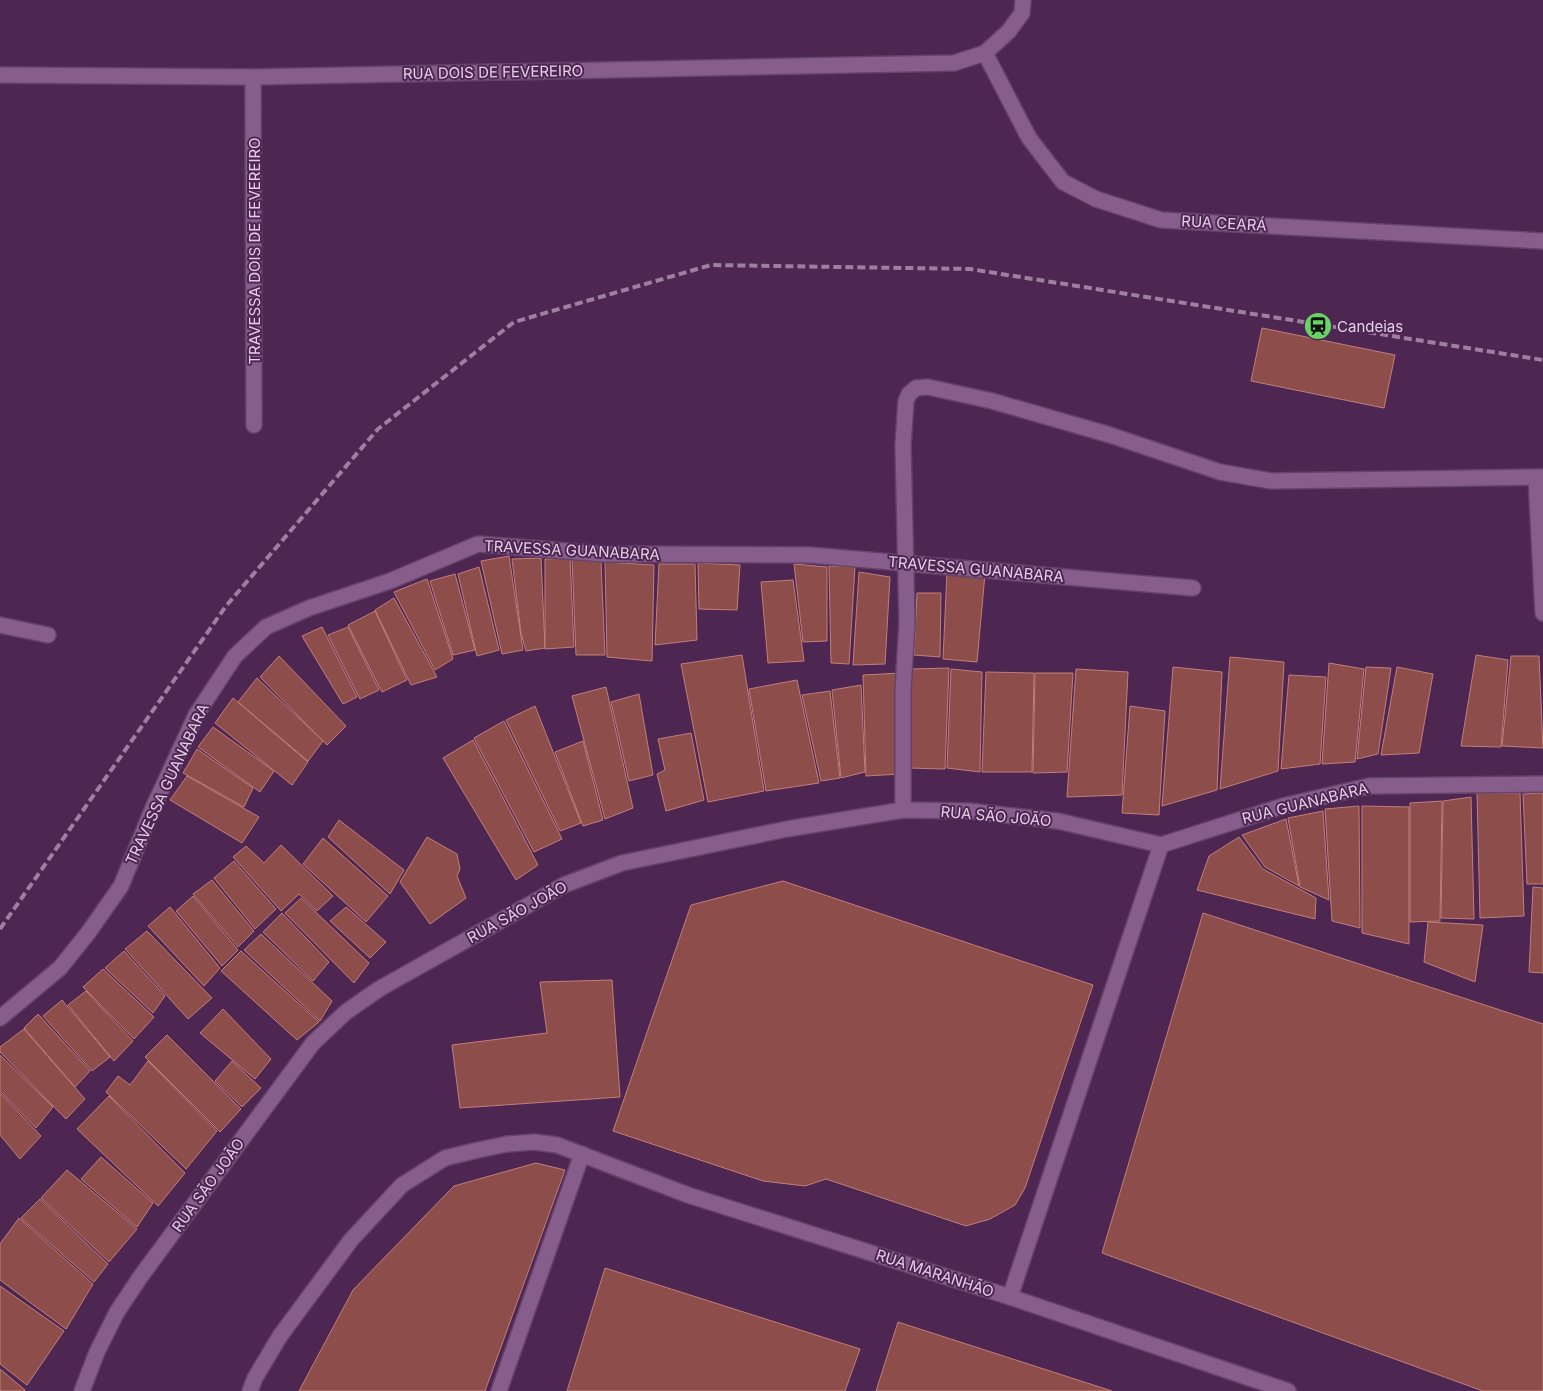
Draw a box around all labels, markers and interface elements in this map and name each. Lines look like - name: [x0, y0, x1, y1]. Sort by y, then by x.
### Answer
- street label: RUA DOIS DE FEVEREIRO: [403, 61, 583, 83]
- street label: TRAVESSA DOIS DE FEVEREIRO: [245, 137, 264, 365]
- street label: RUA CEARÁ: [1181, 211, 1267, 235]
- station icon: Candeias: [1303, 311, 1333, 341]
- place label: Candeias: [1337, 317, 1403, 336]
- street label: TRAVESSA GUANABARA: [484, 536, 660, 564]
- street label: TRAVESSA GUANABARA: [887, 552, 1065, 586]
- street label: TRAVESSA GUANABARA: [121, 700, 213, 868]
- street label: RUA GUANABARA: [1240, 778, 1370, 828]
- street label: RUA SÃO JOÃO: [940, 802, 1052, 830]
- street label: RUA SÃO JOÃO: [464, 877, 570, 947]
- street label: RUA SÃO JOÃO: [168, 1134, 248, 1236]
- street label: RUA MARANHÃO: [874, 1245, 996, 1301]

